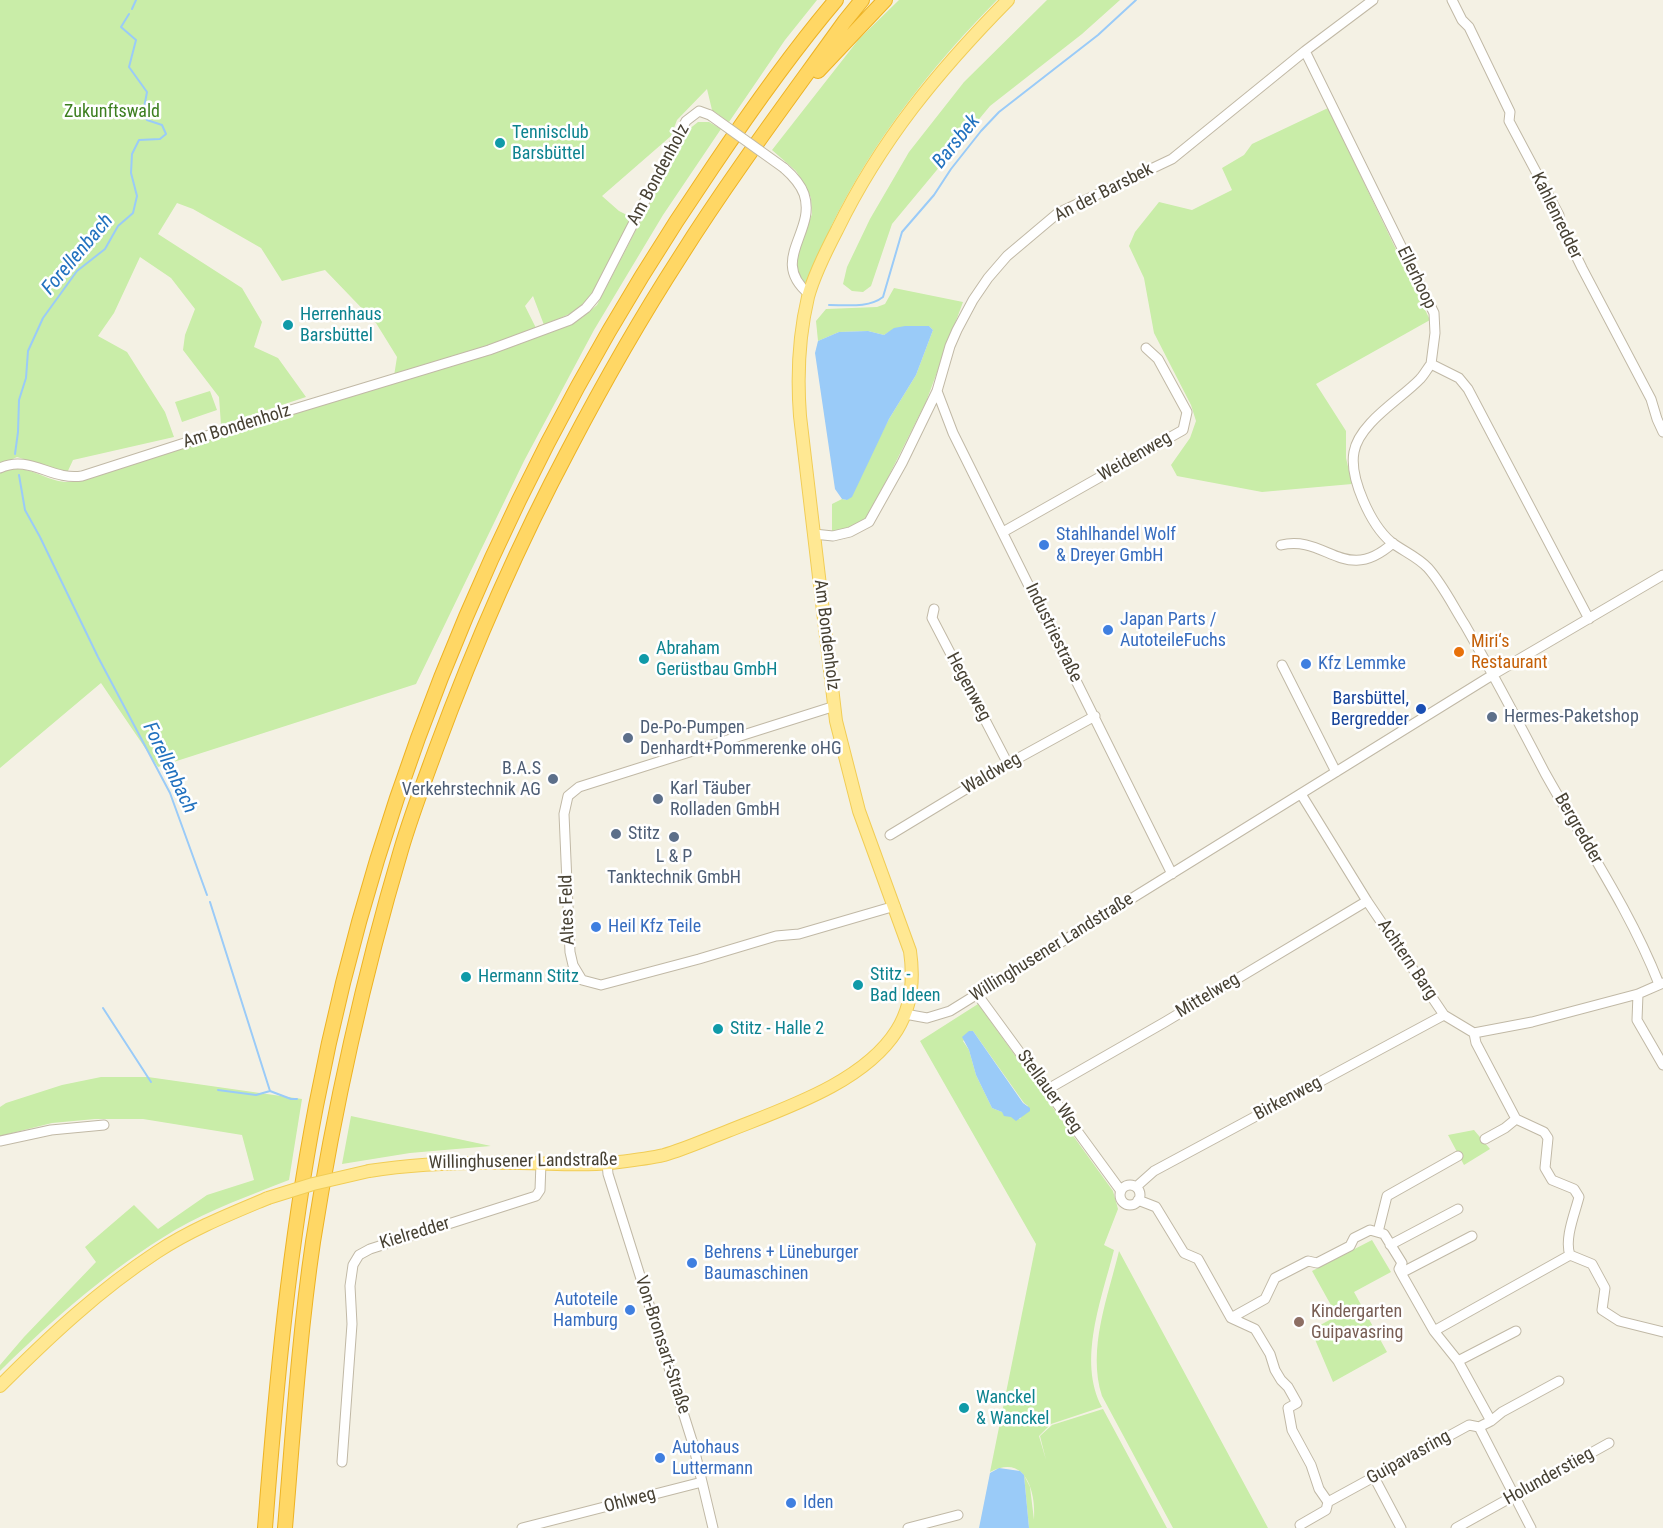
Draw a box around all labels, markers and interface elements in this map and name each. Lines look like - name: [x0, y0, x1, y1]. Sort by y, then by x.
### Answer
- park label: Zukunftswald: [64, 101, 160, 123]
- water label: Barsbek: [928, 110, 986, 174]
- street label: Am Bondenholz: [623, 121, 695, 229]
- place label: Tennisclub Barsbüttel: [512, 122, 589, 164]
- marker: Tennisclub Barsbüttel: [493, 136, 507, 150]
- street label: An der Barsbek: [1051, 159, 1157, 227]
- street label: Kahlenredder: [1526, 169, 1586, 263]
- water label: Forellenbach: [37, 210, 119, 300]
- street label: Ellerhoop: [1392, 243, 1440, 313]
- place label: Herrenhaus Barsbüttel: [300, 304, 382, 346]
- marker: Herrenhaus Barsbüttel: [281, 318, 295, 332]
- street label: Am Bondenholz: [181, 400, 293, 454]
- street label: Weidenweg: [1094, 427, 1176, 487]
- place label: Stahlhandel Wolf & Dreyer GmbH: [1056, 524, 1176, 566]
- marker: Stahlhandel Wolf & Dreyer GmbH: [1037, 538, 1051, 552]
- street label: Am Bondenholz: [808, 578, 844, 692]
- street label: Industriestraße: [1020, 580, 1086, 686]
- place label: Japan Parts / AutoteileFuchs: [1120, 609, 1226, 652]
- marker: Japan Parts / AutoteileFuchs: [1101, 623, 1115, 637]
- place label: Miri‘s Restaurant: [1471, 631, 1548, 674]
- place label: Abraham Gerüstbau GmbH: [656, 638, 777, 680]
- marker: Miri‘s Restaurant: [1452, 645, 1466, 659]
- street label: Hegenweg: [941, 649, 995, 725]
- marker: Abraham Gerüstbau GmbH: [637, 652, 651, 666]
- place label: Kfz Lemmke: [1318, 653, 1406, 675]
- marker: Kfz Lemmke: [1299, 657, 1313, 671]
- place label: Barsbüttel, Bergredder: [1331, 688, 1409, 730]
- marker: Barsbüttel, Bergredder: [1414, 702, 1428, 716]
- place label: Hermes-Paketshop: [1504, 706, 1639, 728]
- marker: Hermes-Paketshop: [1485, 710, 1499, 724]
- place label: De-Po-Pumpen Denhardt+Pommerenke oHG: [640, 717, 842, 760]
- water label: Forellenbach: [137, 719, 201, 817]
- marker: De-Po-Pumpen Denhardt+Pommerenke oHG: [621, 731, 635, 745]
- street label: Waldweg: [959, 749, 1025, 799]
- place label: B.A.S Verkehrstechnik AG: [402, 758, 541, 800]
- marker: B.A.S Verkehrstechnik AG: [546, 772, 560, 786]
- place label: Karl Täuber Rolladen GmbH: [670, 778, 780, 820]
- street label: Bergredder: [1549, 790, 1607, 868]
- marker: Karl Täuber Rolladen GmbH: [651, 792, 665, 806]
- place label: Stitz: [628, 823, 660, 845]
- marker: Stitz: [609, 827, 623, 841]
- marker: L & P Tanktechnik GmbH: [667, 830, 681, 844]
- place label: L & P Tanktechnik GmbH: [607, 846, 741, 888]
- street label: Altes Feld: [556, 874, 580, 946]
- street label: Willinghusener Landstraße: [966, 889, 1138, 1007]
- place label: Heil Kfz Teile: [608, 916, 701, 938]
- street label: Achtern Barg: [1372, 916, 1442, 1004]
- marker: Heil Kfz Teile: [589, 920, 603, 934]
- place label: Stitz - Bad Ideen: [870, 964, 941, 1006]
- place label: Hermann Stitz: [478, 966, 579, 988]
- street label: Mittelweg: [1172, 969, 1244, 1023]
- marker: Hermann Stitz: [459, 970, 473, 984]
- marker: Stitz - Bad Ideen: [851, 978, 865, 992]
- place label: Stitz - Halle 2: [730, 1018, 824, 1040]
- marker: Stitz - Halle 2: [711, 1022, 725, 1036]
- street label: Stellauer Weg: [1012, 1046, 1086, 1138]
- street label: Birkenweg: [1250, 1072, 1326, 1126]
- street label: Willinghusener Landstraße: [429, 1150, 617, 1174]
- street label: Kielredder: [377, 1213, 453, 1255]
- place label: Behrens + Lüneburger Baumaschinen: [704, 1242, 859, 1284]
- marker: Behrens + Lüneburger Baumaschinen: [685, 1256, 699, 1270]
- street label: Von-Bronsart-Straße: [630, 1273, 694, 1417]
- place label: Autoteile Hamburg: [553, 1289, 618, 1332]
- place label: Kindergarten Guipavasring: [1311, 1301, 1403, 1344]
- marker: Autoteile Hamburg: [623, 1303, 637, 1317]
- marker: Kindergarten Guipavasring: [1292, 1315, 1306, 1329]
- place label: Wanckel & Wanckel: [976, 1387, 1050, 1430]
- marker: Wanckel & Wanckel: [957, 1401, 971, 1415]
- street label: Guipavasring: [1363, 1426, 1455, 1490]
- place label: Autohaus Luttermann: [672, 1437, 753, 1480]
- street label: Holunderstieg: [1500, 1443, 1598, 1511]
- marker: Autohaus Luttermann: [653, 1451, 667, 1465]
- street label: Ohlweg: [602, 1484, 658, 1518]
- place label: Iden: [803, 1492, 834, 1514]
- marker: Iden: [784, 1496, 798, 1510]

